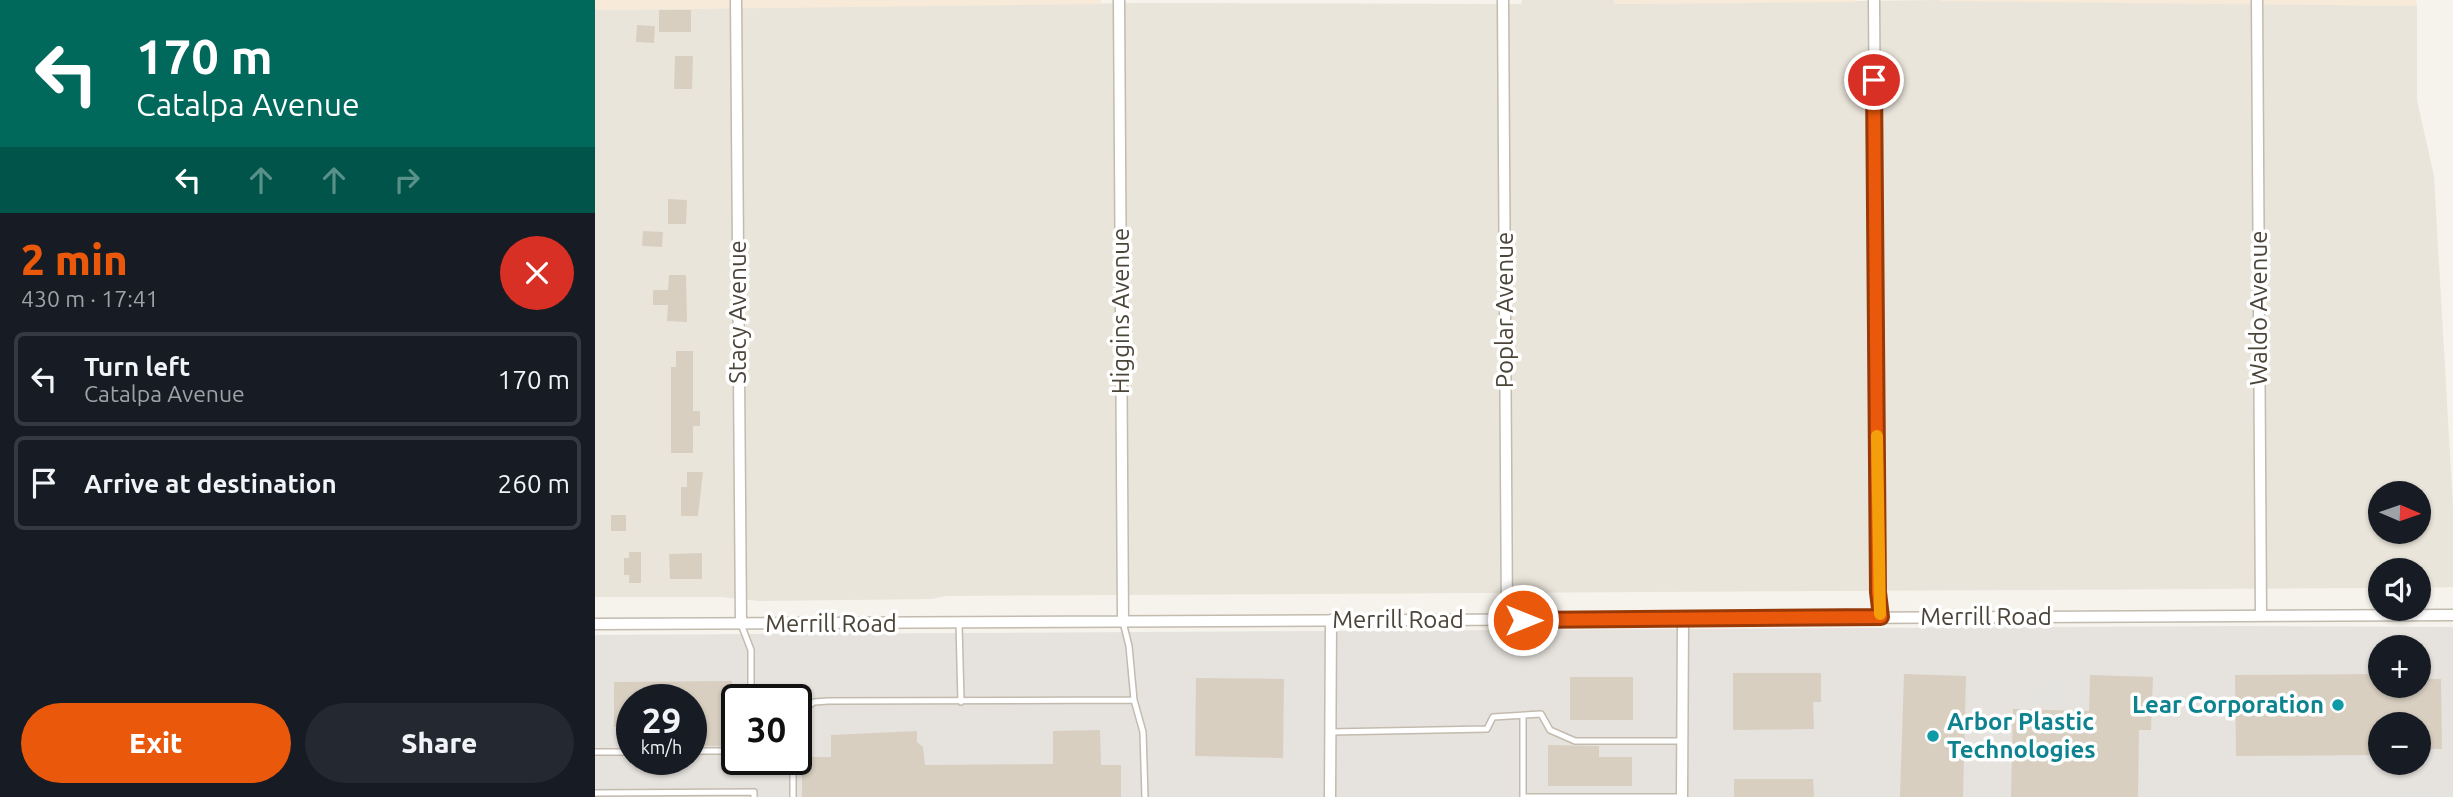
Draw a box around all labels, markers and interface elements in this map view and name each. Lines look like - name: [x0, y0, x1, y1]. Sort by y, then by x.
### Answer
- icon: left: [21, 28, 112, 119]
- text: 170 m: [136, 28, 273, 83]
- pin: [1844, 50, 1904, 110]
- icon: arrive: [1855, 61, 1893, 99]
- text: Catalpa Avenue: [136, 86, 360, 122]
- icon: left: [169, 161, 207, 199]
- icon: ahead: [242, 161, 280, 199]
- icon: ahead: [315, 161, 353, 199]
- icon: right: [388, 161, 426, 199]
- street label: Higgins Avenue: [1107, 228, 1134, 394]
- street label: Waldo Avenue: [2245, 231, 2272, 385]
- street label: Poplar Avenue: [1491, 232, 1518, 388]
- text: 2 min: [21, 236, 128, 283]
- button: close: [500, 236, 574, 310]
- street label: Stacy Avenue: [724, 240, 751, 384]
- text: 430 m · 17:41: [21, 286, 159, 311]
- text: Turn left: [84, 352, 190, 381]
- icon: left: [25, 360, 63, 398]
- text: 170 m: [498, 365, 570, 394]
- text: Catalpa Avenue: [84, 381, 245, 406]
- icon: arrive: [25, 464, 63, 502]
- text: Arrive at destination: [84, 469, 337, 498]
- text: 260 m: [498, 469, 570, 498]
- north arrow: [2368, 481, 2431, 544]
- map controls: [2368, 481, 2431, 775]
- button: sound: [2368, 558, 2431, 621]
- position arrow: [1486, 583, 1560, 657]
- street label: Merrill Road: [1920, 603, 2052, 630]
- street label: Merrill Road: [1332, 606, 1464, 633]
- street label: Merrill Road: [765, 610, 897, 637]
- button: +: [2368, 635, 2431, 698]
- speed limit sign: 30: [721, 684, 812, 775]
- place label: Lear Corporation: [2132, 691, 2324, 718]
- marker: Lear Corporation: [2330, 697, 2346, 713]
- text: 29: [642, 700, 681, 740]
- button: Exit: [21, 703, 291, 783]
- button: Share: [305, 703, 574, 783]
- place label: Arbor Plastic Technologies: [1947, 708, 2096, 763]
- button: −: [2368, 712, 2431, 775]
- marker: Arbor Plastic Technologies: [1925, 728, 1941, 744]
- text: km/h: [641, 737, 682, 757]

